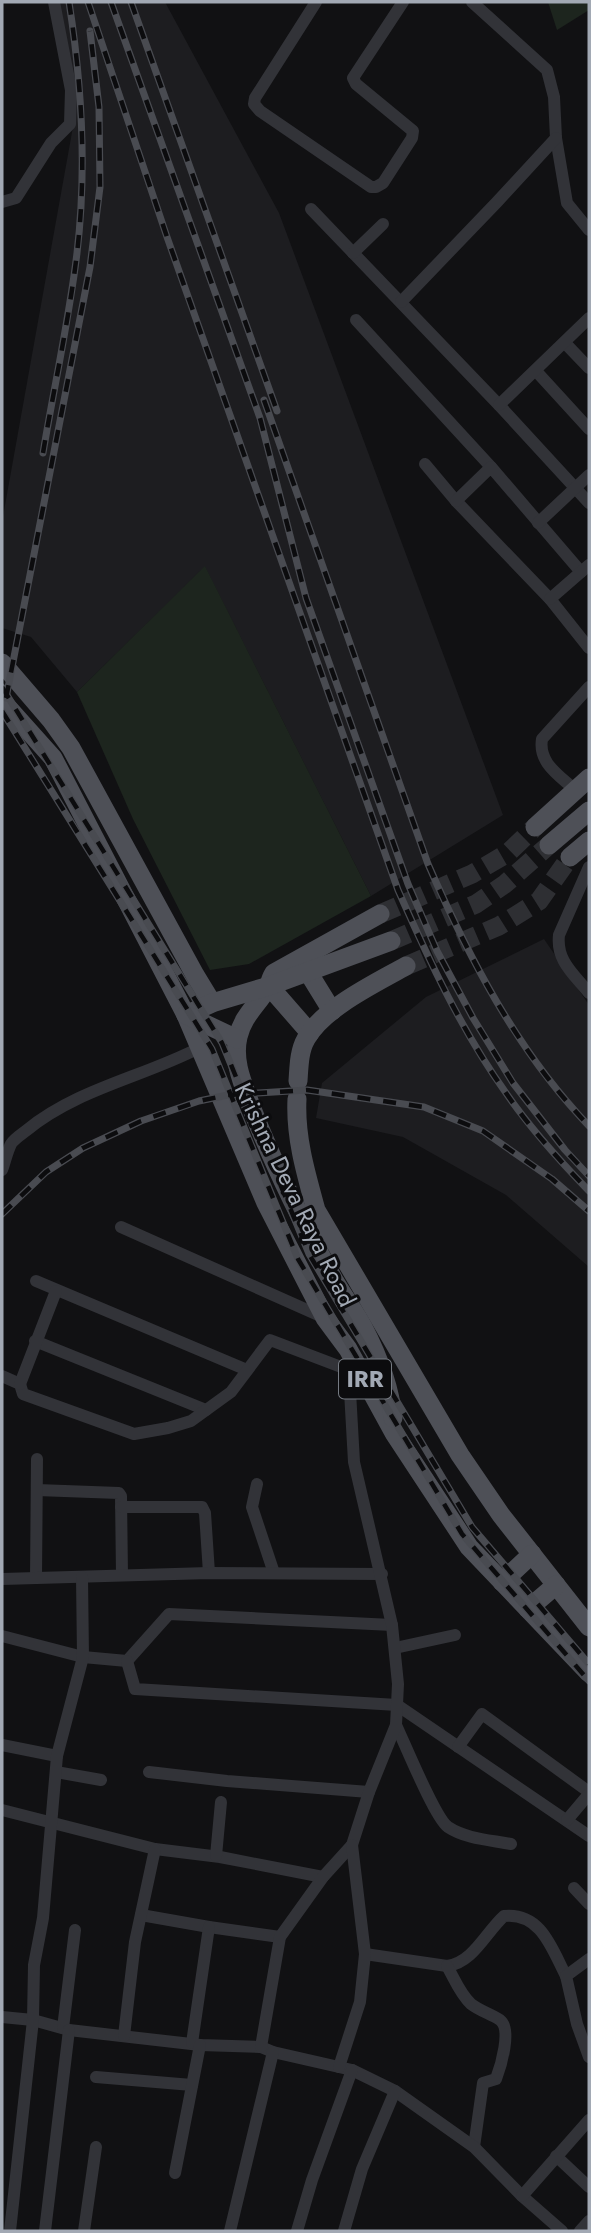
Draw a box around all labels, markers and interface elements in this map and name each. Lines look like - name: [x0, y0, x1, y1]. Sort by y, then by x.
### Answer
- street label: Krishna Deva Raya Road: [226, 1077, 365, 1313]
- road number: IRR: [339, 1360, 391, 1398]

